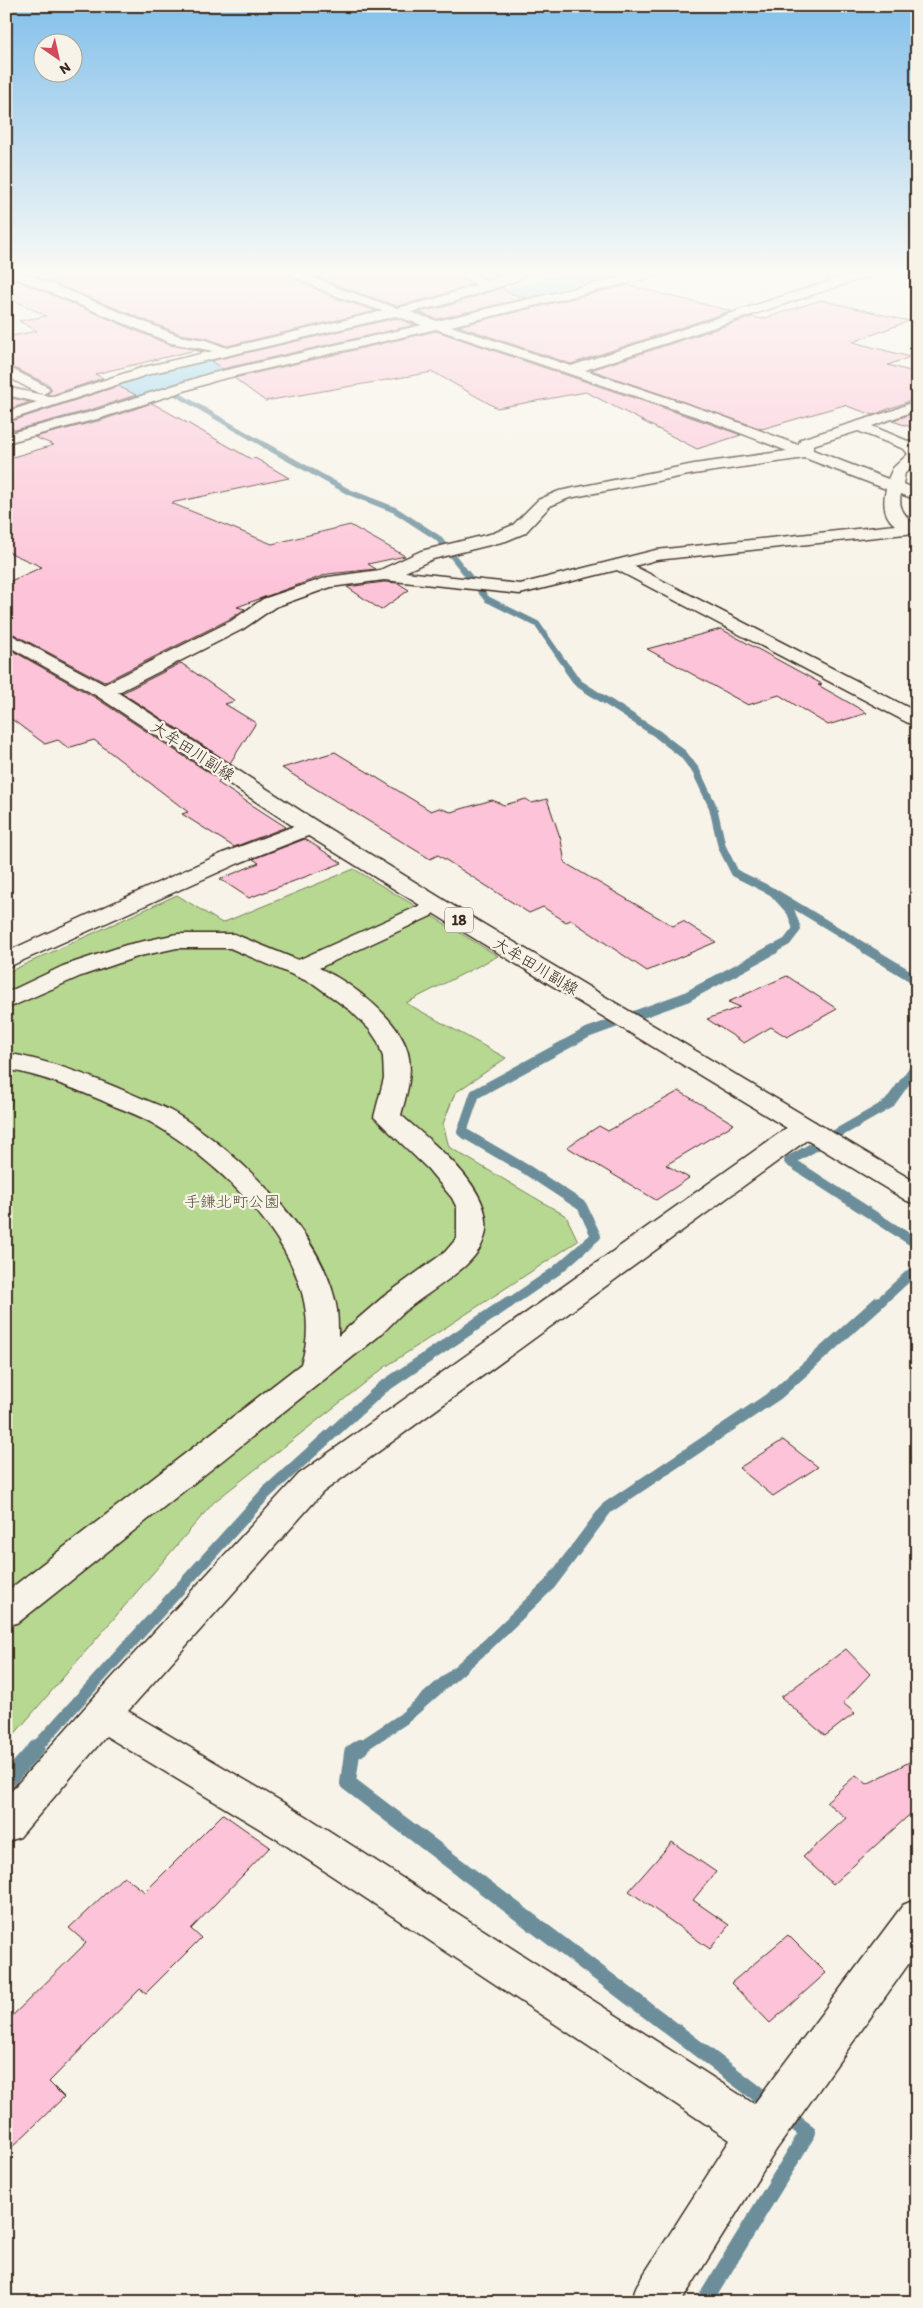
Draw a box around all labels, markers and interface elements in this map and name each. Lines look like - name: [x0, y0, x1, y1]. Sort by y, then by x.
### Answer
- north arrow: [32, 32, 82, 82]
- text: N: [56, 59, 74, 78]
- street label: 大牟田川副線: [148, 717, 238, 785]
- road number: 18: [445, 908, 473, 932]
- street label: 大牟田川副線: [490, 933, 582, 999]
- park label: 手鎌北町公園: [184, 1192, 280, 1211]

